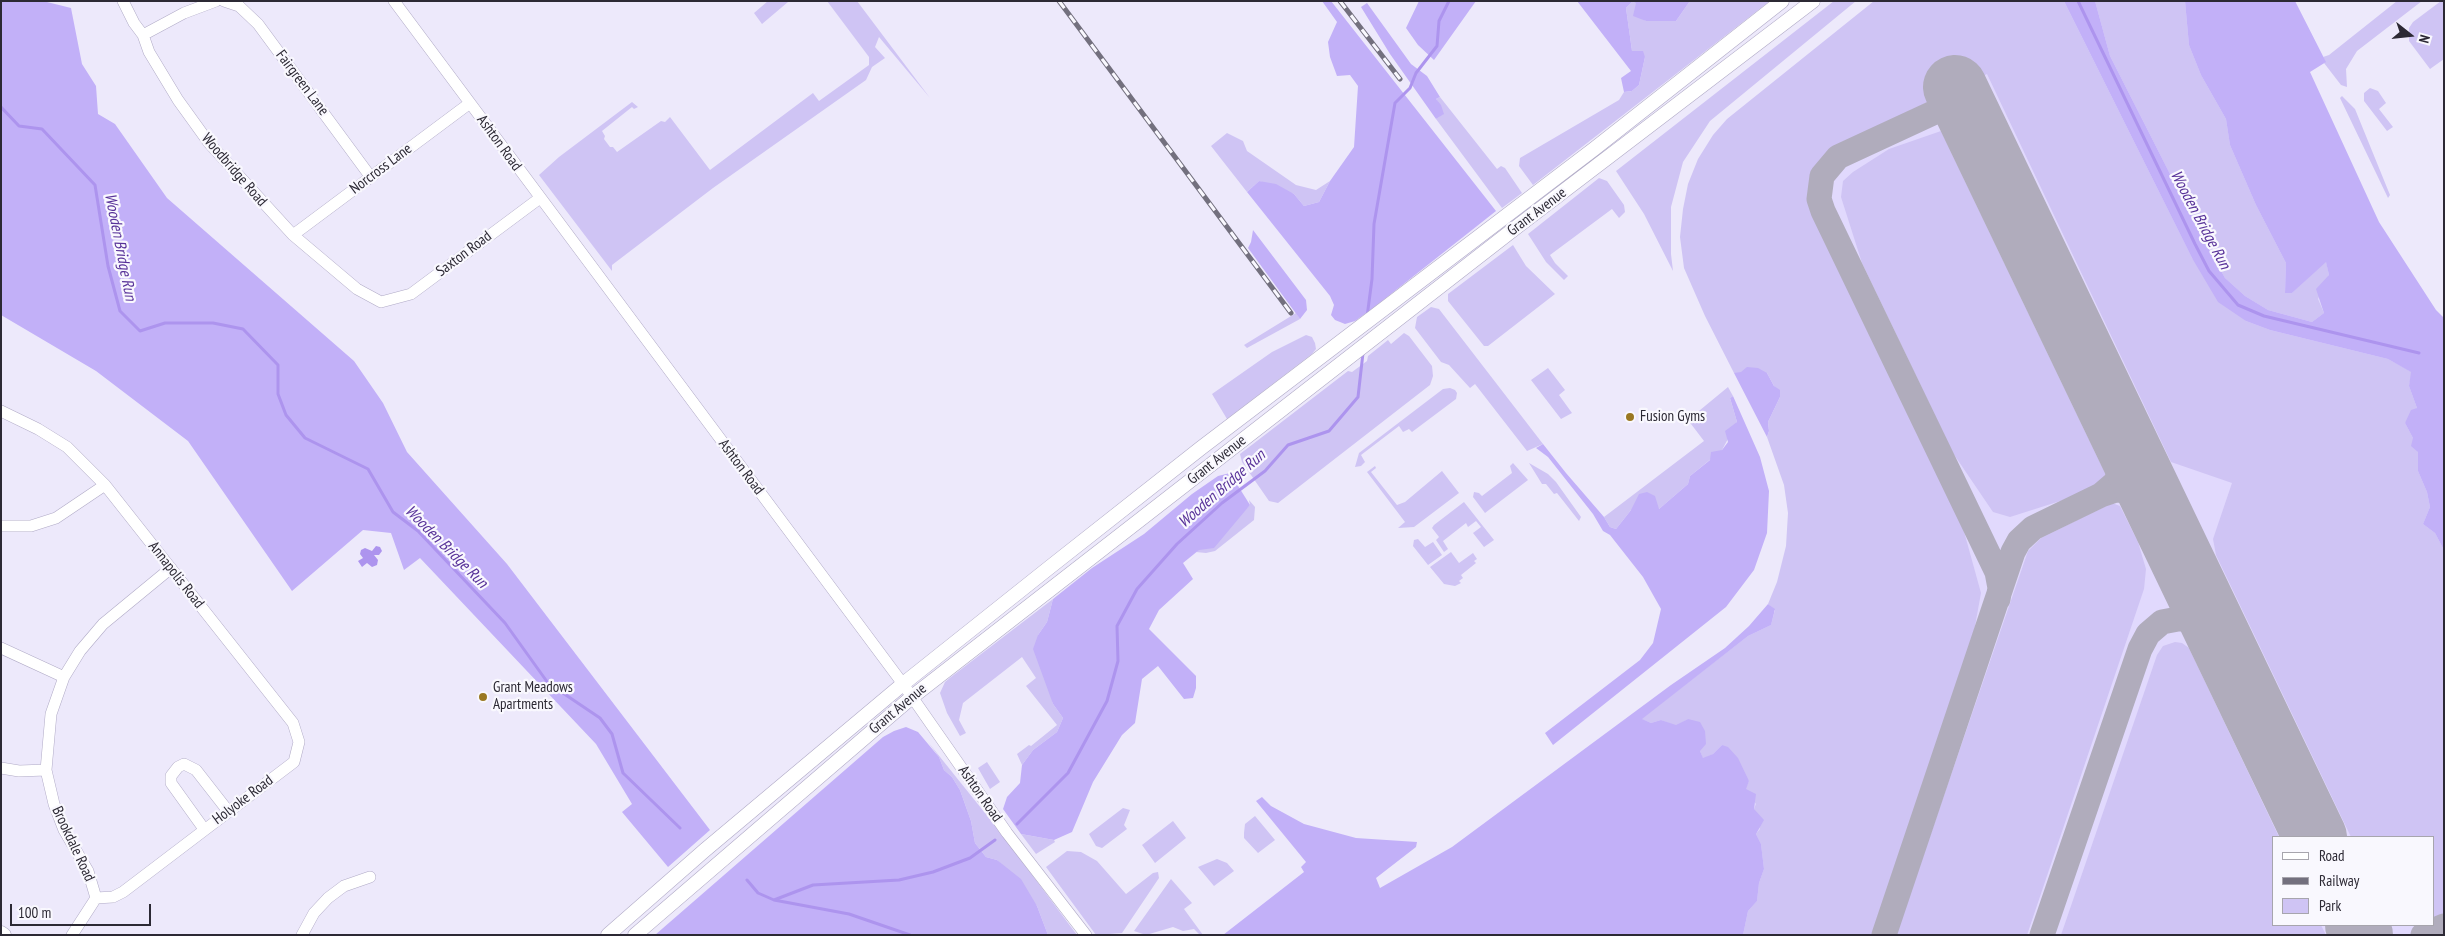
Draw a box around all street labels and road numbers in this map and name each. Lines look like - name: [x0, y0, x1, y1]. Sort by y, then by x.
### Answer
- street label: Fairgreen Lane: [272, 47, 332, 119]
- street label: Ashton Road: [473, 112, 525, 174]
- street label: Woodbridge Road: [197, 130, 271, 210]
- street label: Norcross Lane: [347, 140, 415, 198]
- street label: Grant Avenue: [1504, 184, 1570, 240]
- street label: Saxton Road: [433, 227, 495, 281]
- street label: Grant Avenue: [1184, 432, 1250, 488]
- street label: Ashton Road: [714, 436, 768, 498]
- street label: Annapolis Road: [144, 538, 208, 612]
- street label: Grant Avenue: [866, 680, 930, 738]
- street label: Ashton Road: [954, 762, 1006, 826]
- street label: Holyoke Road: [209, 772, 277, 828]
- street label: Brookdale Road: [48, 804, 98, 884]

